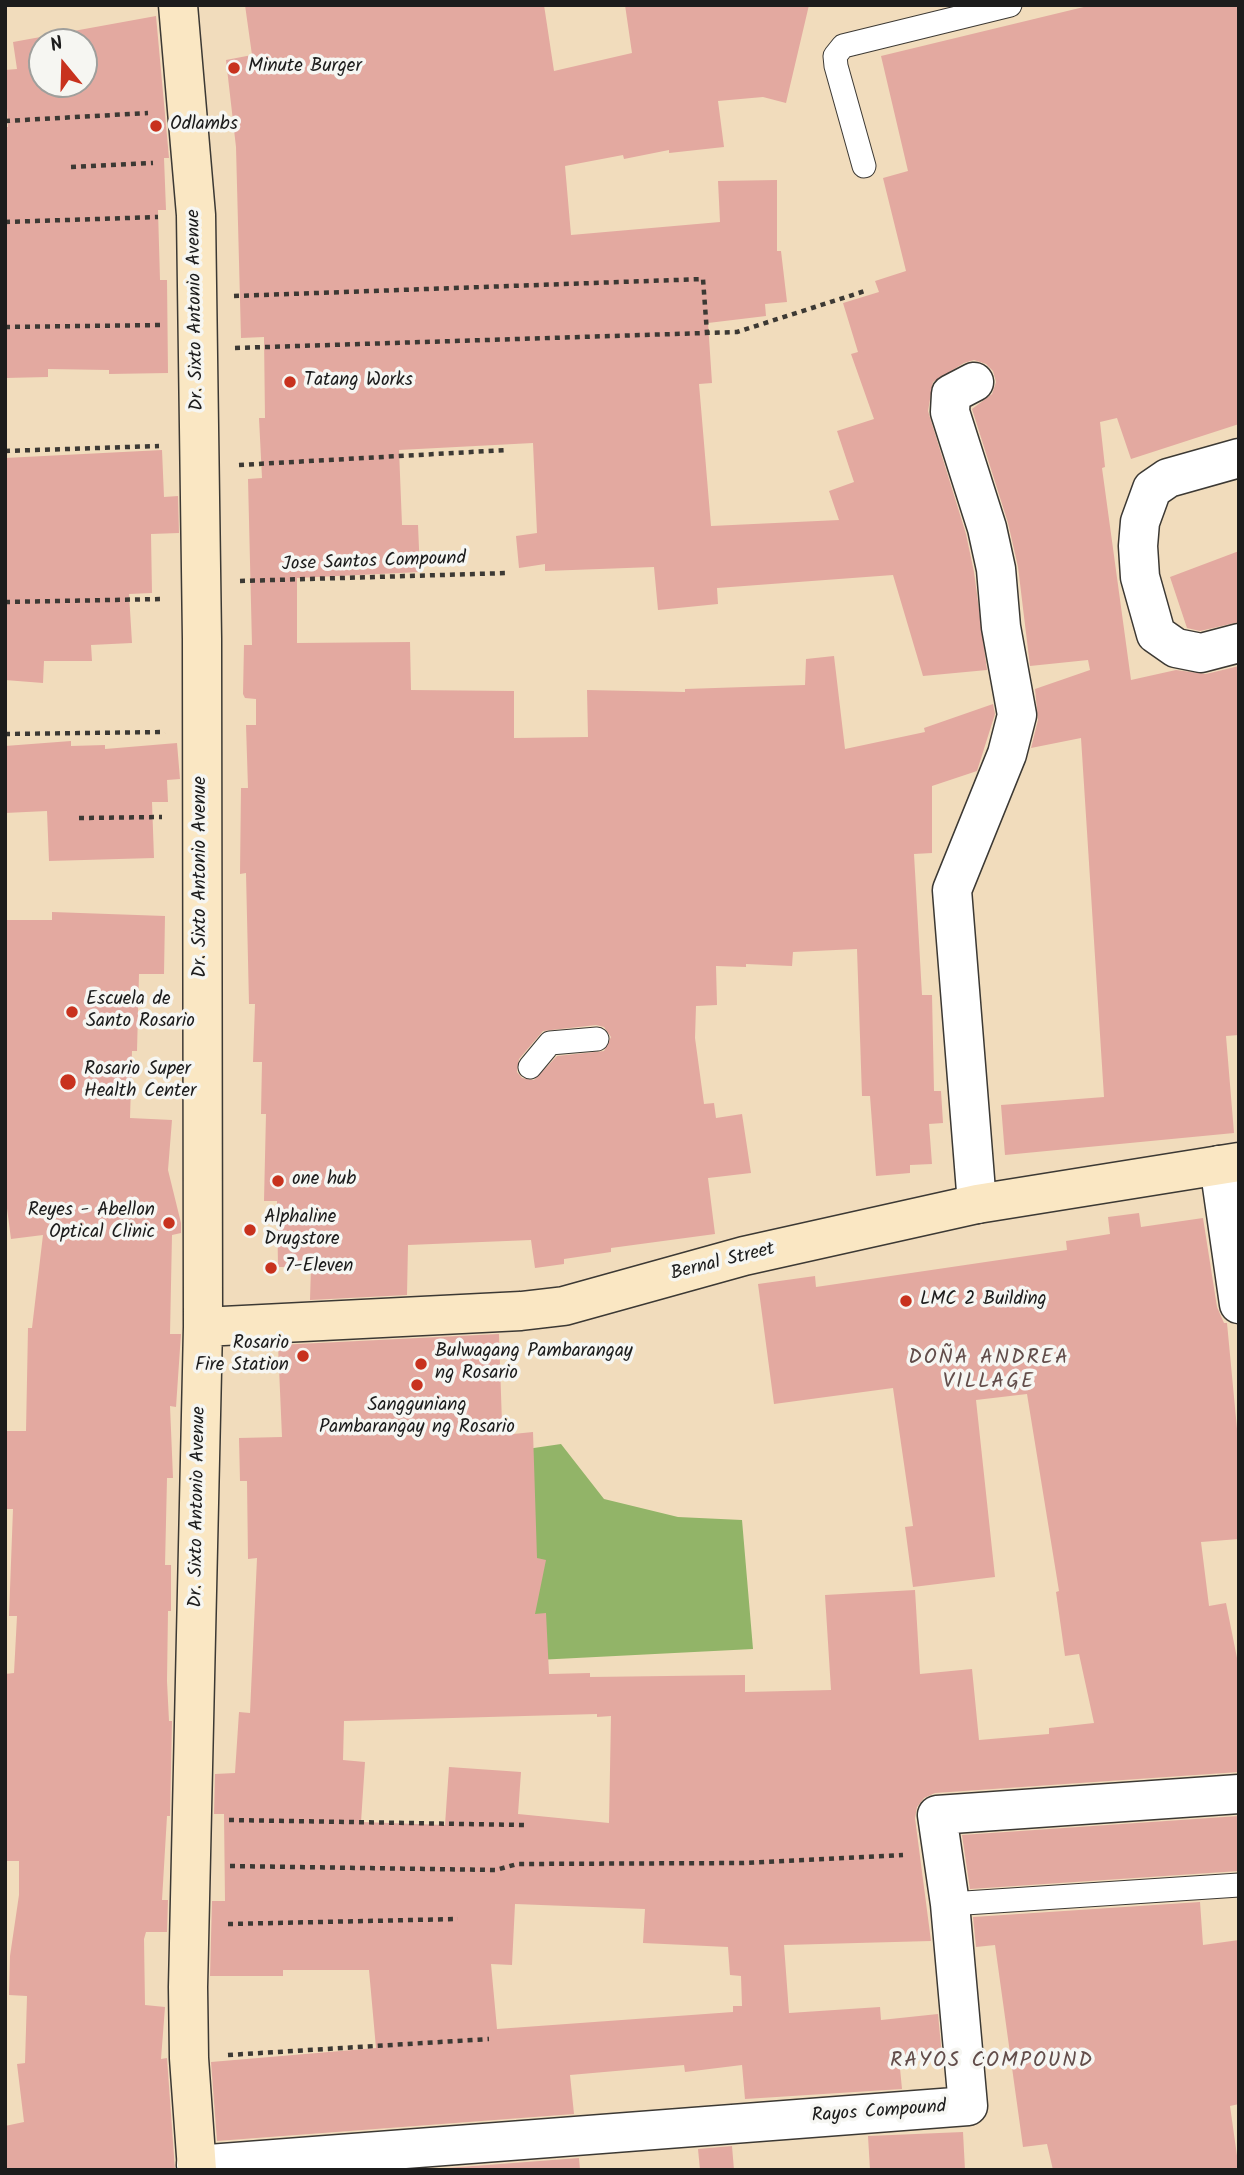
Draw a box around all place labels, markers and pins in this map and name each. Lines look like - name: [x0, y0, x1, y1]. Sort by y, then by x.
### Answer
- place label: Minute Burger: [248, 57, 362, 79]
- marker: Minute Burger: [226, 60, 242, 76]
- place label: Odlambs: [170, 115, 238, 137]
- marker: Odlambs: [148, 118, 164, 134]
- place label: Tatang Works: [304, 371, 413, 393]
- marker: Tatang Works: [282, 374, 298, 390]
- place label: Escuela de Santo Rosario: [86, 990, 195, 1034]
- marker: Escuela de Santo Rosario: [64, 1004, 80, 1020]
- place label: Rosario Super Health Center: [84, 1060, 196, 1104]
- marker: Rosario Super Health Center: [58, 1072, 78, 1092]
- place label: one hub: [292, 1170, 356, 1192]
- marker: one hub: [270, 1173, 286, 1189]
- place label: Reyes - Abellon Optical Clinic: [28, 1201, 155, 1245]
- place label: Alphaline Drugstore: [264, 1208, 340, 1252]
- marker: Reyes - Abellon Optical Clinic: [161, 1215, 177, 1231]
- marker: Alphaline Drugstore: [242, 1222, 258, 1238]
- place label: 7-Eleven: [285, 1257, 353, 1279]
- marker: 7-Eleven: [263, 1260, 279, 1276]
- place label: LMC 2 Building: [920, 1290, 1047, 1312]
- marker: LMC 2 Building: [898, 1293, 914, 1309]
- place label: Rosario Fire Station: [195, 1334, 289, 1378]
- place label: Bulwagang Pambarangay ng Rosario: [435, 1342, 633, 1386]
- marker: Rosario Fire Station: [295, 1348, 311, 1364]
- marker: Bulwagang Pambarangay ng Rosario: [413, 1356, 429, 1372]
- marker: Sangguniang Pambarangay ng Rosario: [409, 1377, 425, 1393]
- place label: Sangguniang Pambarangay ng Rosario: [319, 1396, 515, 1440]

